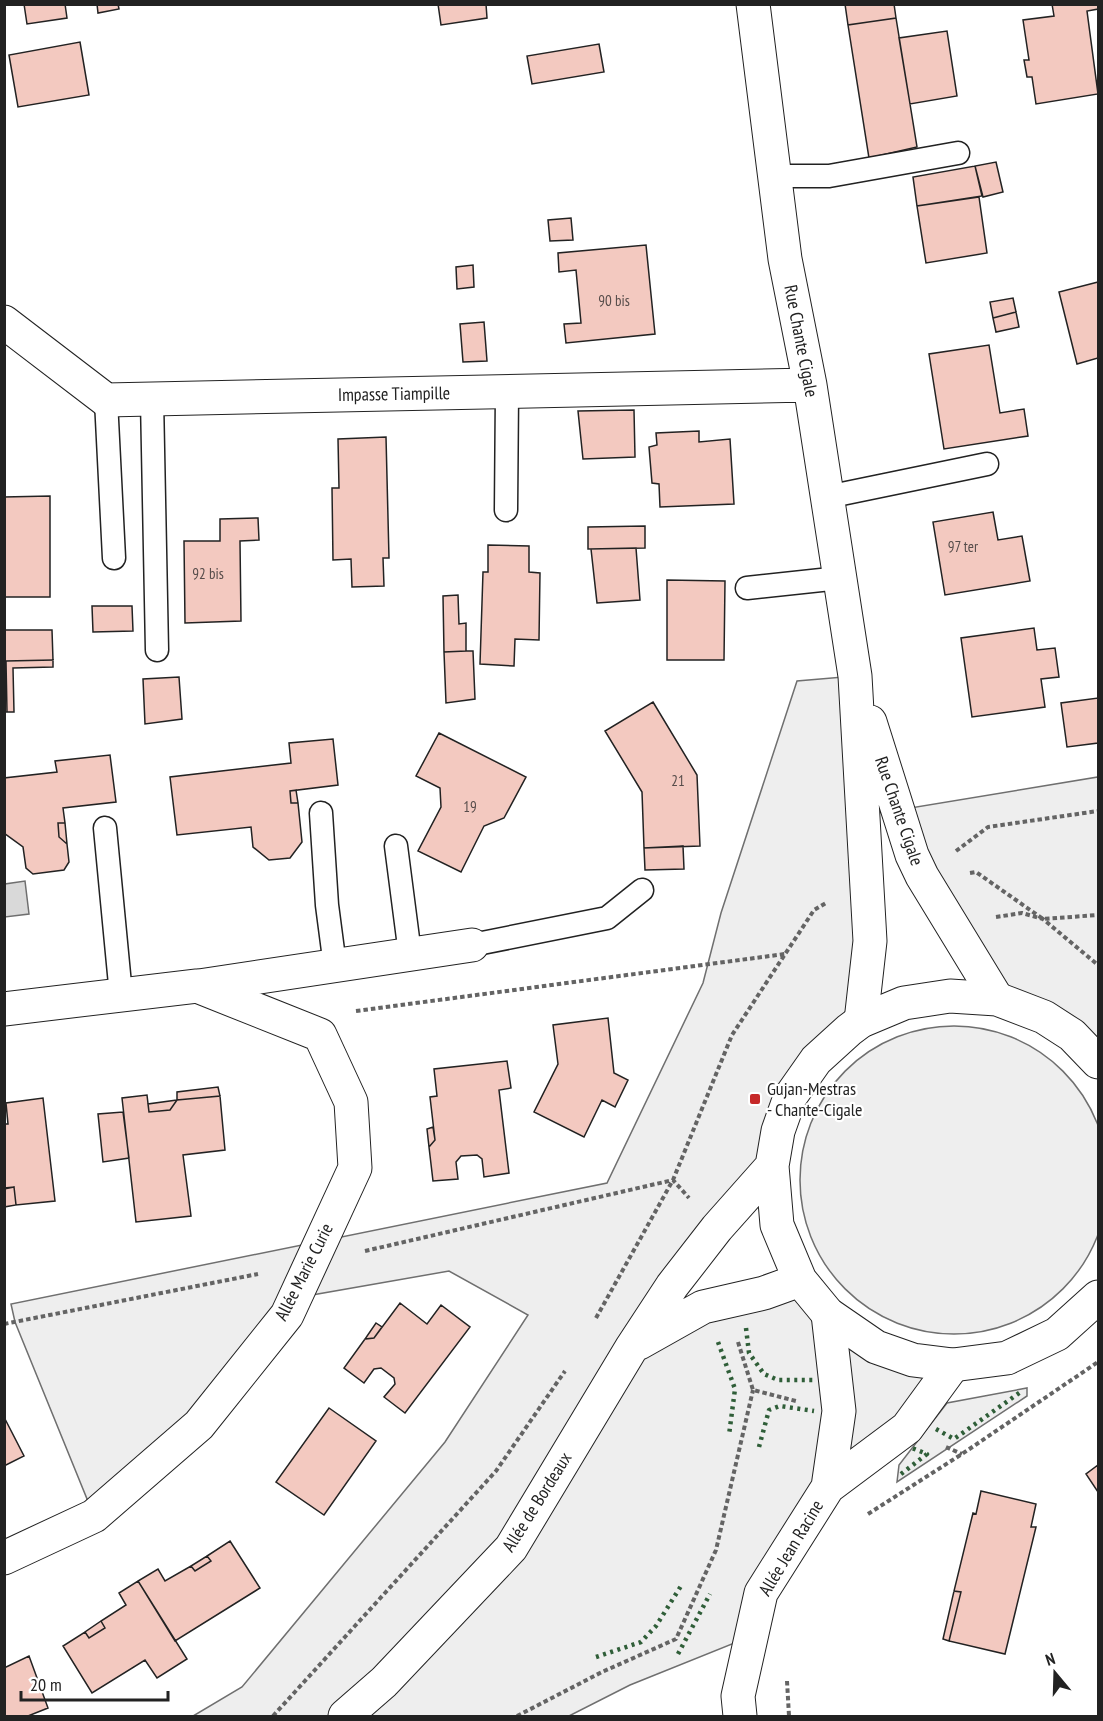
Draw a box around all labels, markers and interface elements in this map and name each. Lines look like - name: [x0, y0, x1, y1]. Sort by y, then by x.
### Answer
- street label: Rue Chante Cigale: [779, 283, 824, 399]
- house number: 90 bis: [598, 291, 630, 310]
- street label: Impasse Tiampille: [338, 381, 450, 406]
- house number: 97 ter: [948, 537, 979, 556]
- house number: 92 bis: [192, 564, 224, 583]
- street label: Rue Chante Cigale: [870, 753, 929, 868]
- house number: 21: [671, 771, 685, 790]
- house number: 19: [463, 797, 477, 816]
- place label: Gujan-Mestras - Chante-Cigale: [767, 1077, 862, 1121]
- marker: Gujan-Mestras - Chante-Cigale: [748, 1092, 762, 1106]
- street label: Allée Marie Curie: [269, 1219, 338, 1324]
- street label: Allée de Bordeaux: [497, 1447, 577, 1556]
- street label: Allée Jean Racine: [753, 1496, 828, 1600]
- north arrow: [1025, 1643, 1085, 1703]
- text: N: [1043, 1648, 1057, 1670]
- scale bar: [21, 1664, 168, 1702]
- text: 20 m: [30, 1673, 62, 1696]

